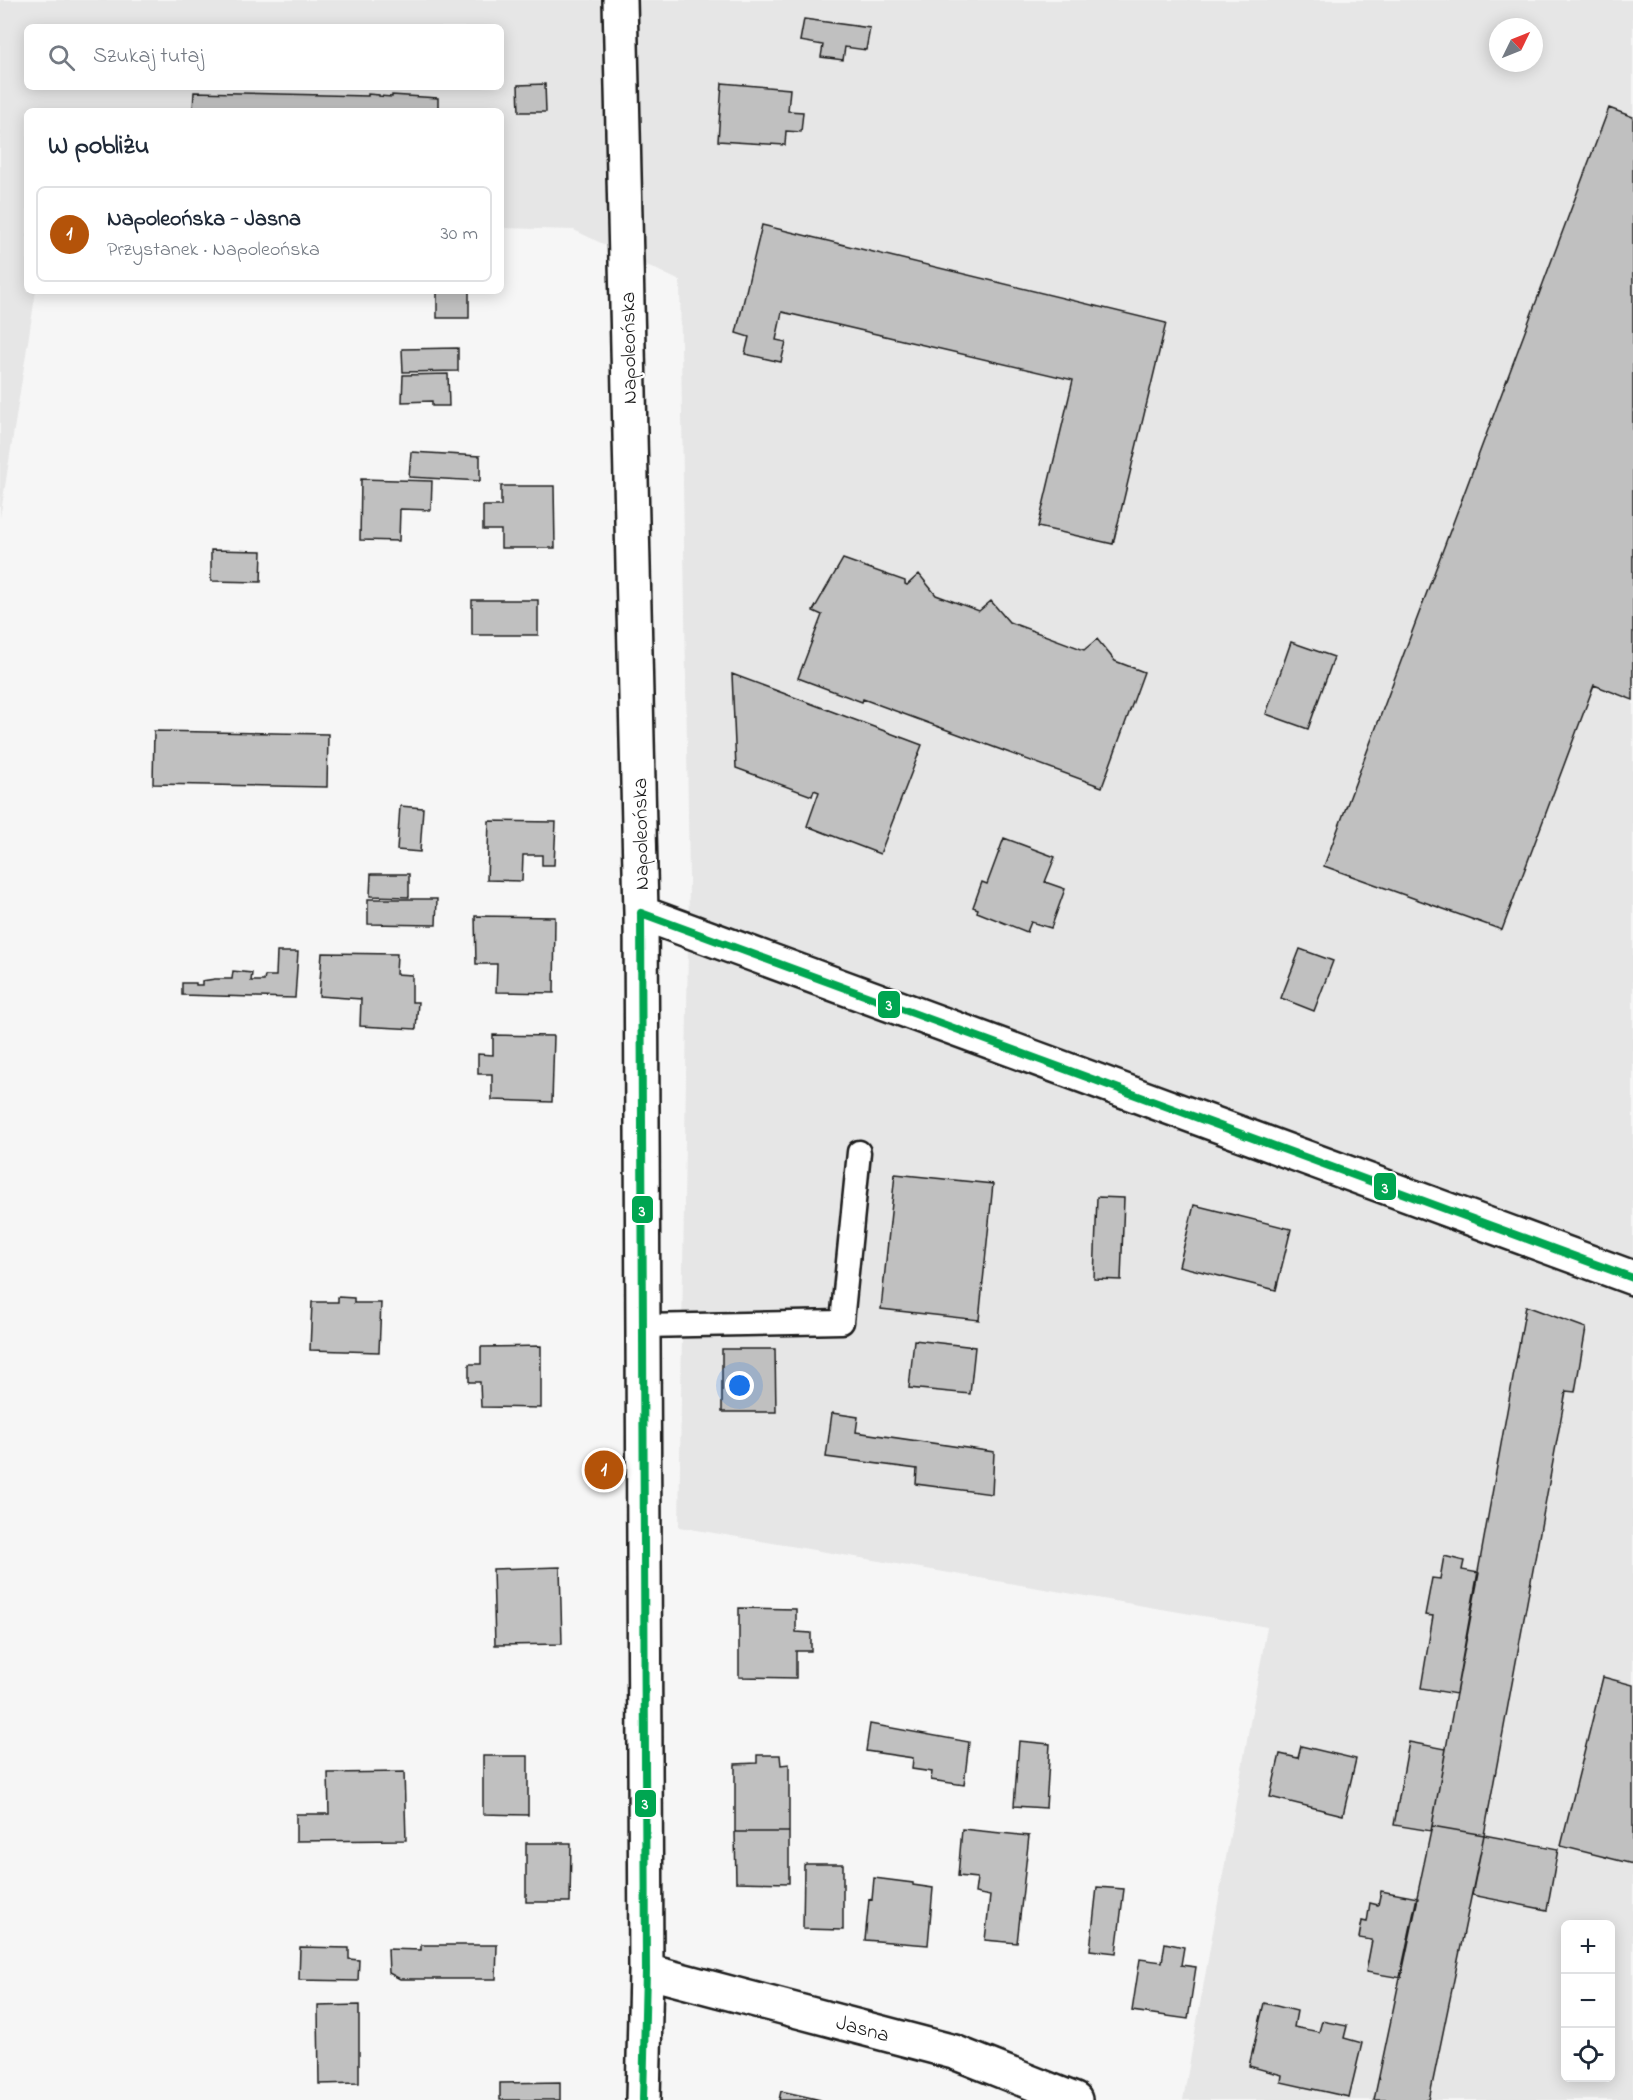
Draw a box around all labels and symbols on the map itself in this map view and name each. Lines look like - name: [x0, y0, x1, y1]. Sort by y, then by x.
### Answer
- north arrow: [1489, 18, 1543, 72]
- street label: Napoleońska: [614, 291, 646, 405]
- street label: Napoleońska: [626, 777, 658, 891]
- line badge: 3: [877, 990, 901, 1019]
- text: 3: [885, 994, 893, 1018]
- line badge: 3: [1373, 1172, 1397, 1201]
- text: 3: [1381, 1177, 1389, 1201]
- line badge: 3: [631, 1195, 654, 1224]
- text: 3: [638, 1200, 646, 1224]
- your location: [725, 1371, 754, 1400]
- pin: 1: [584, 1448, 624, 1492]
- line badge: 3: [634, 1789, 657, 1818]
- text: 3: [641, 1793, 649, 1817]
- street label: Jasna: [833, 2008, 892, 2051]

